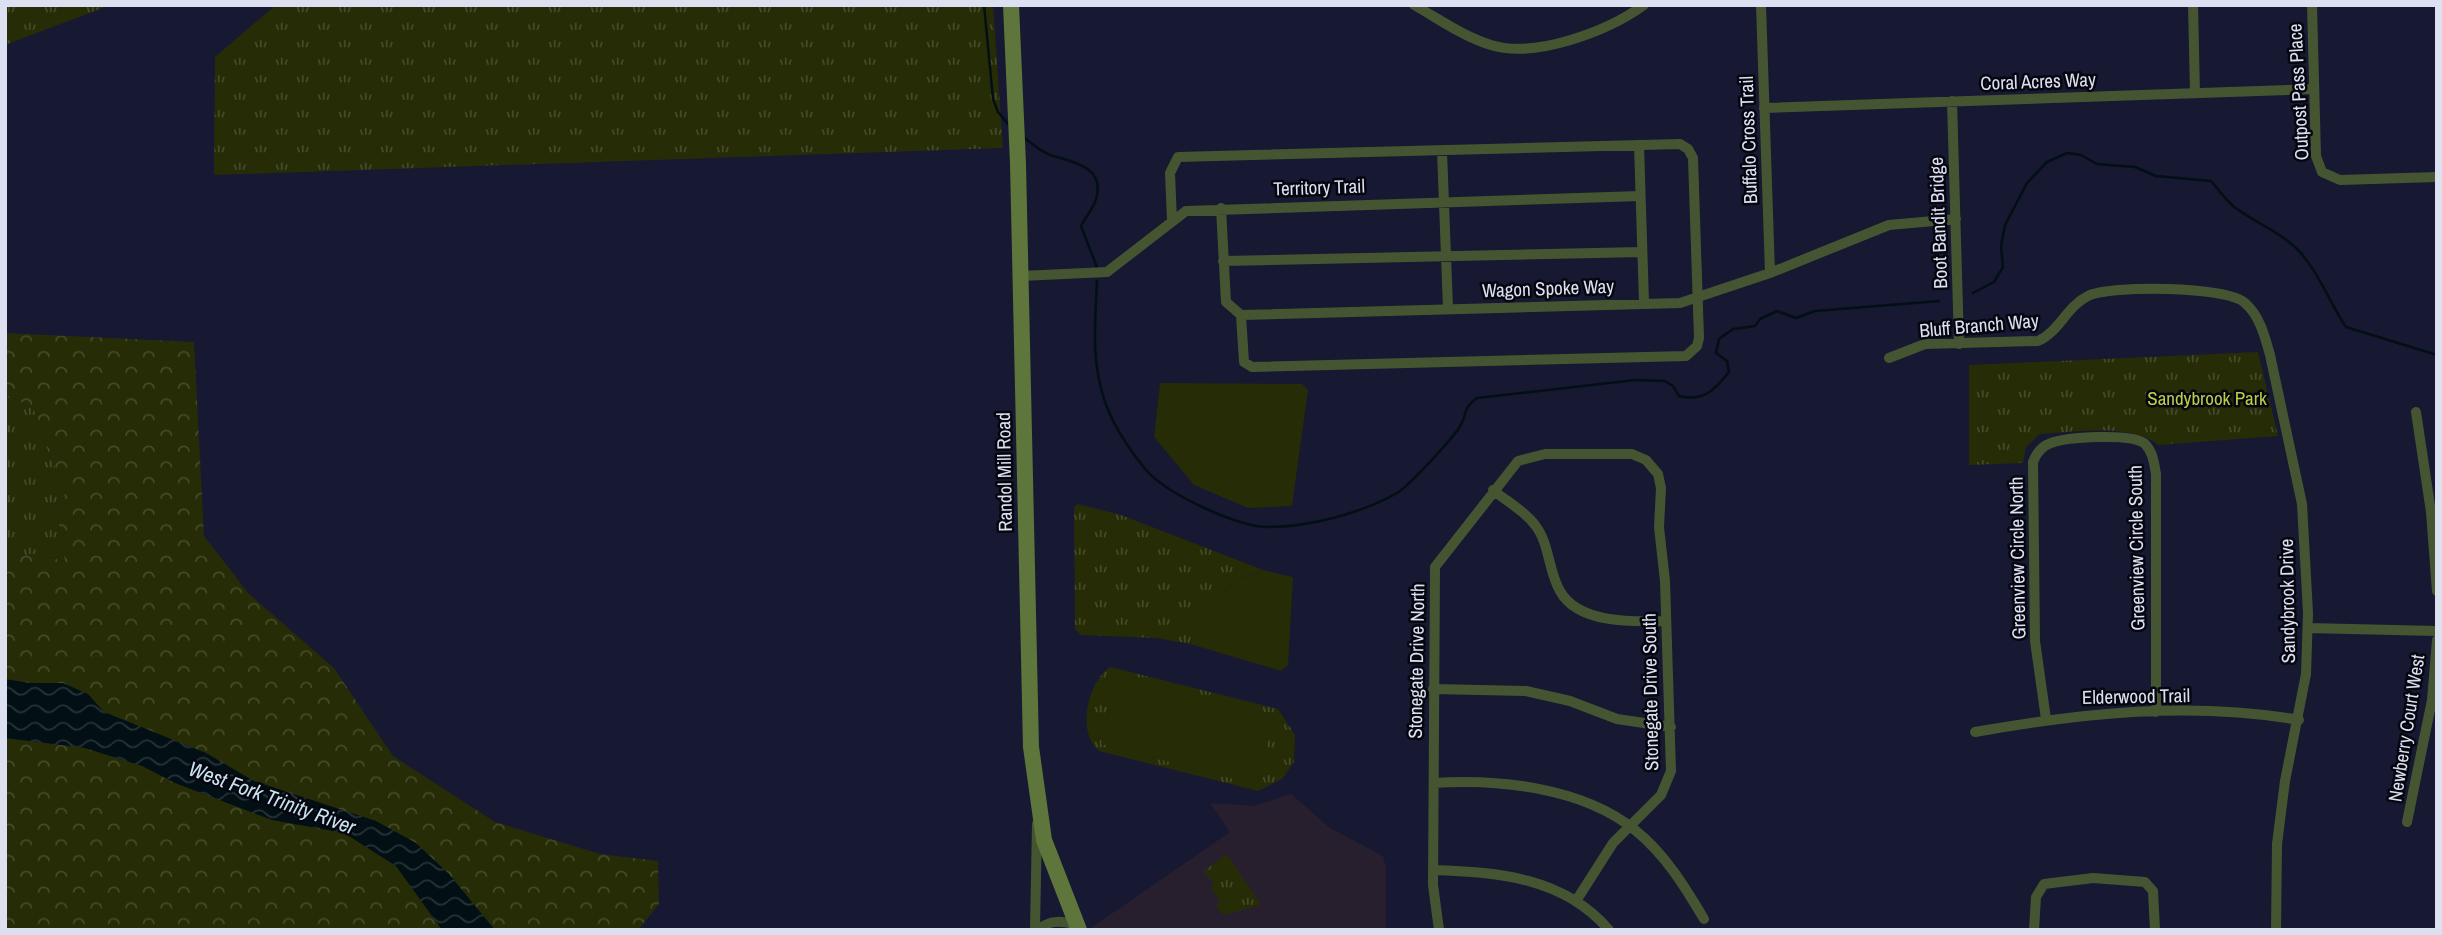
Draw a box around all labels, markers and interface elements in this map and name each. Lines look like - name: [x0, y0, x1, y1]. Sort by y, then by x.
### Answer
- street label: Outpost Pass Place: [2281, 23, 2315, 161]
- street label: Coral Acres Way: [1980, 66, 2096, 96]
- street label: Buffalo Cross Trail: [1733, 76, 1763, 204]
- street label: Boot Bandit Bridge: [1923, 157, 1953, 289]
- street label: Territory Trail: [1273, 172, 1365, 202]
- street label: Wagon Spoke Way: [1481, 273, 1615, 303]
- street label: Bluff Branch Way: [1918, 307, 2040, 343]
- park label: Sandybrook Park: [2147, 385, 2267, 411]
- street label: Randol Mill Road: [990, 412, 1018, 532]
- street label: Greenview Circle South: [2122, 465, 2150, 631]
- street label: Greenview Circle North: [2003, 476, 2031, 640]
- street label: Sandybrook Drive: [2273, 538, 2301, 664]
- street label: Stonegate Drive North: [1402, 583, 1430, 739]
- street label: Stonegate Drive South: [1636, 613, 1664, 771]
- street label: Newberry Court West: [2382, 652, 2431, 803]
- street label: Elderwood Trail: [2082, 682, 2190, 710]
- water label: West Fork Trinity River: [185, 754, 361, 842]

